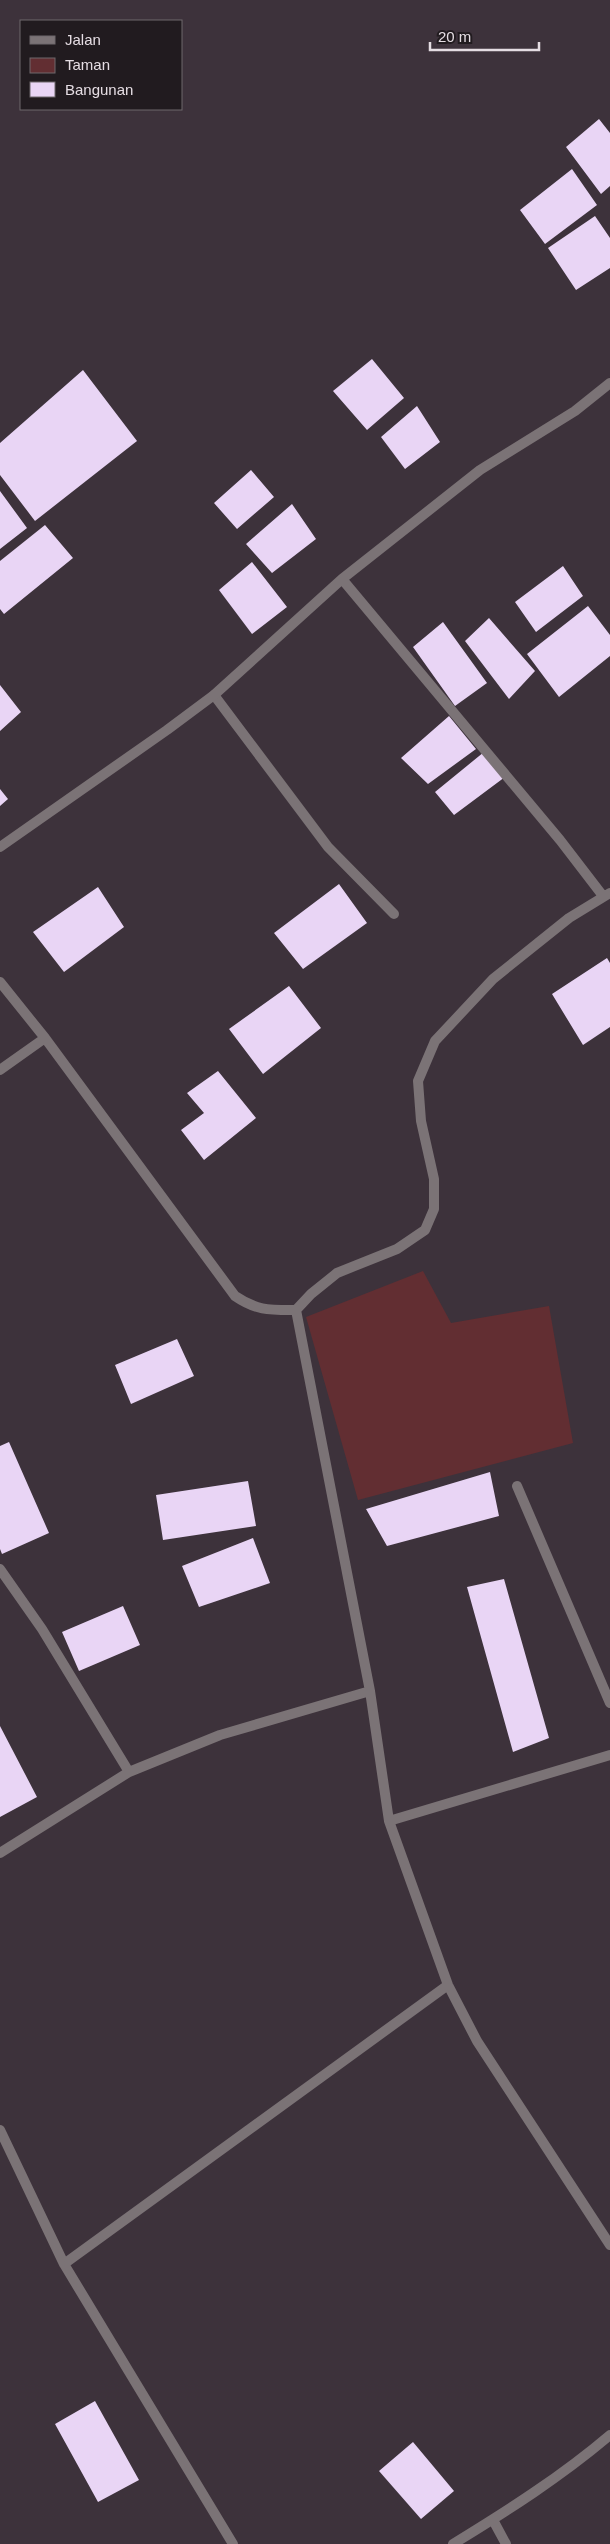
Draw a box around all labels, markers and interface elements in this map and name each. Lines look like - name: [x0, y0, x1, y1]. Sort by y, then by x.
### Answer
- legend: [20, 20, 182, 110]
- scale bar: [430, 20, 539, 52]
- text: 20 m: [438, 28, 471, 45]
- text: Jalan: [65, 31, 101, 48]
- text: Taman: [65, 56, 110, 73]
- text: Bangunan: [65, 81, 133, 98]

